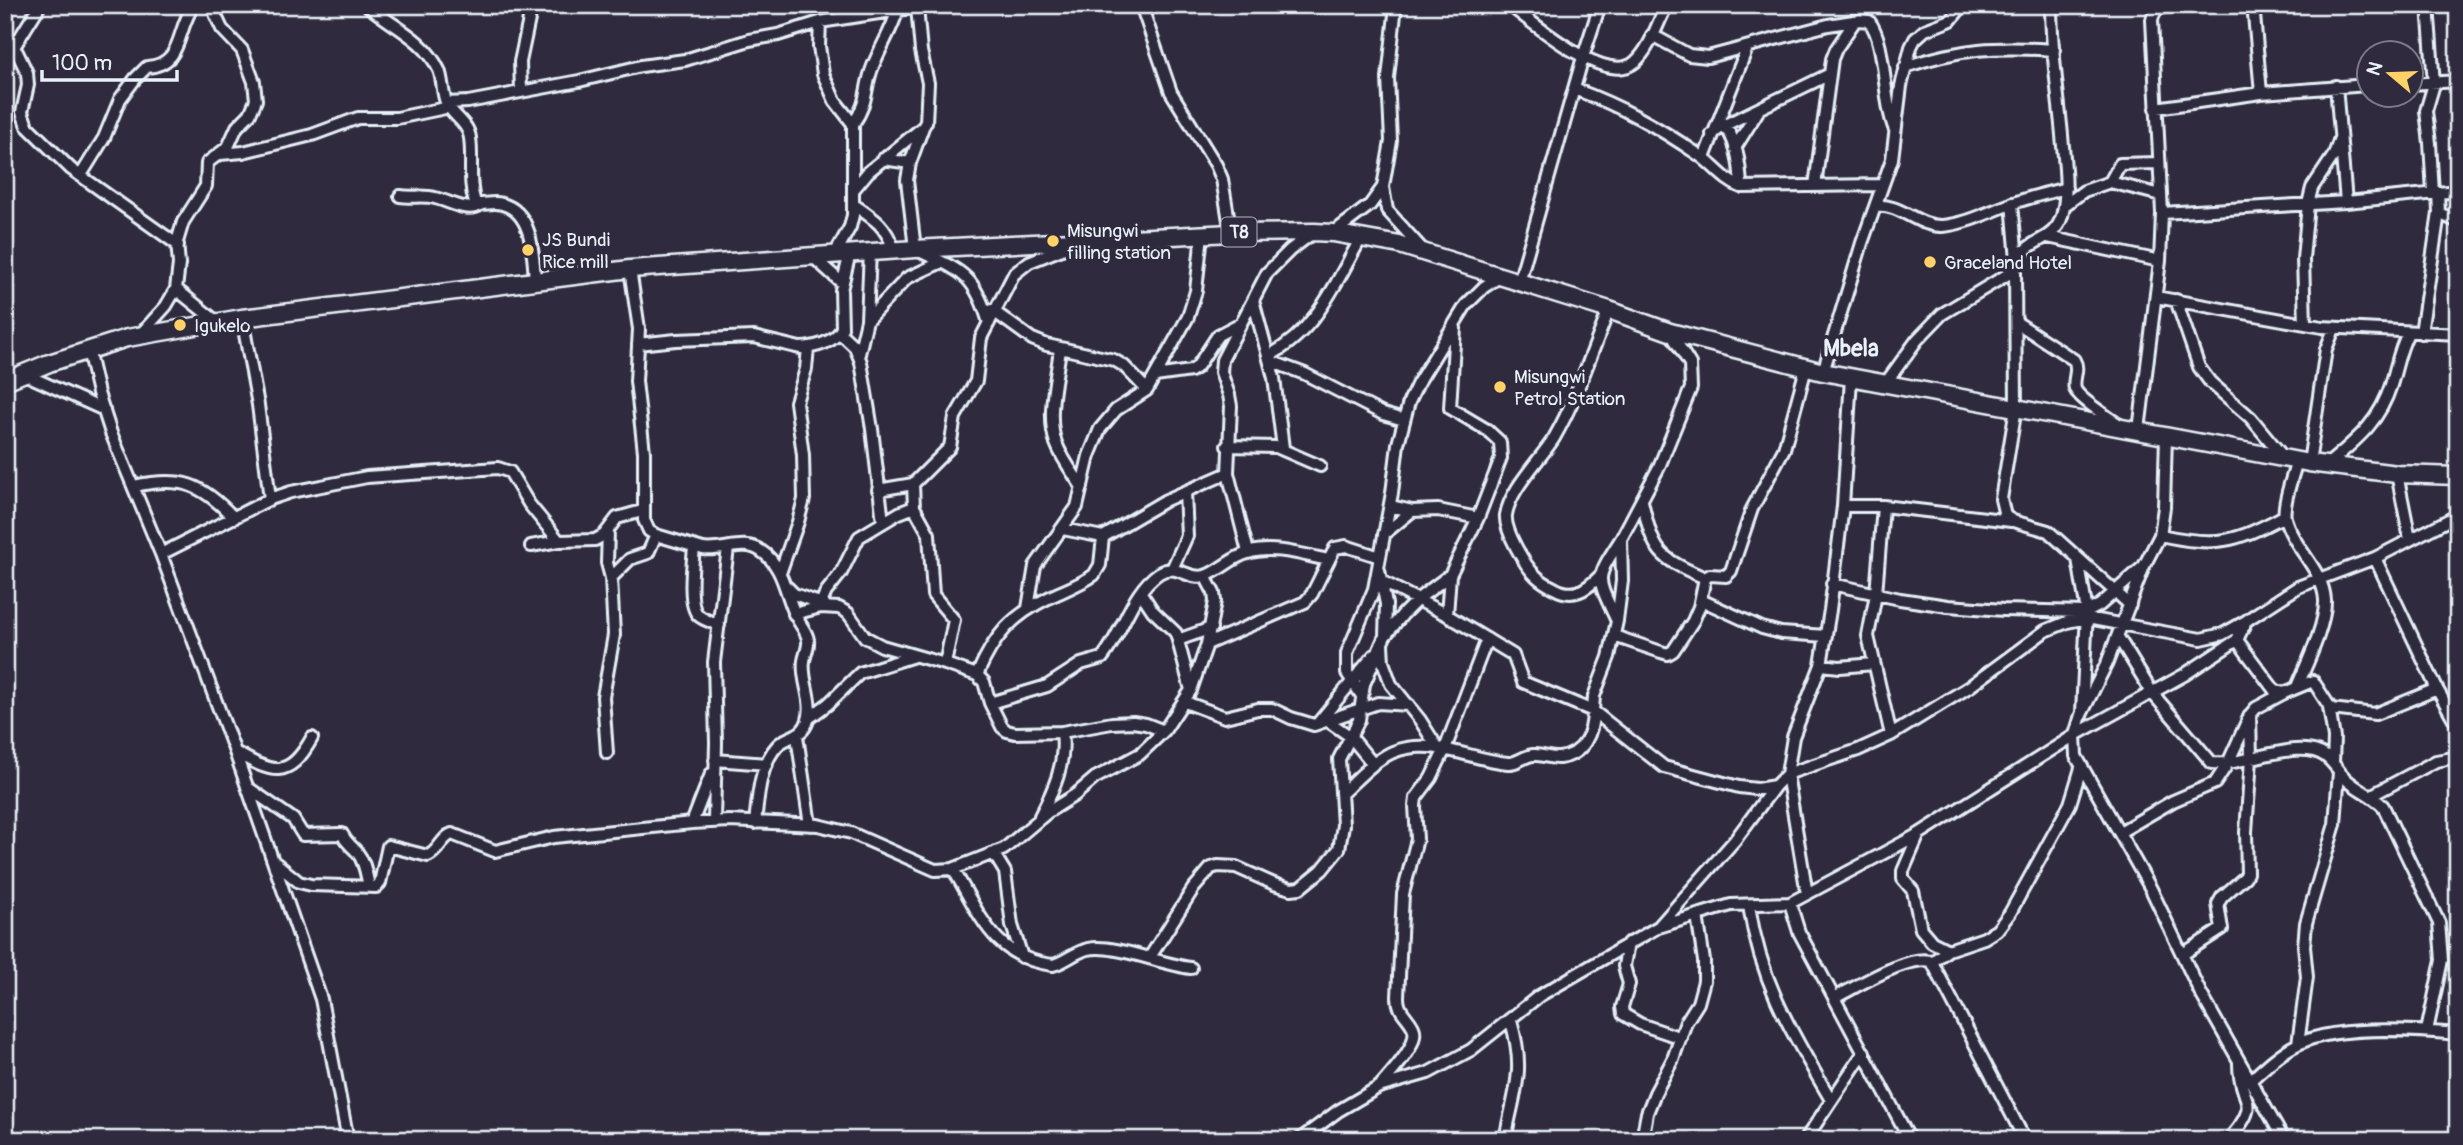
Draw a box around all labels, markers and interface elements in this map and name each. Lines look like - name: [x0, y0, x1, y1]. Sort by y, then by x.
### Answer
- scale bar: [42, 38, 177, 82]
- north arrow: [2354, 38, 2424, 108]
- text: 100 m: [52, 50, 112, 77]
- text: N: [2361, 59, 2388, 79]
- road number: T8: [1222, 218, 1256, 246]
- place label: Misungwi filling station: [1067, 219, 1171, 265]
- place label: JS Bundi Rice mill: [542, 228, 610, 274]
- marker: Misungwi filling station: [1045, 233, 1061, 249]
- marker: JS Bundi Rice mill: [520, 242, 536, 258]
- place label: Graceland Hotel: [1944, 251, 2072, 275]
- marker: Graceland Hotel: [1922, 254, 1938, 270]
- place label: Igukelo: [194, 314, 251, 338]
- marker: Igukelo: [172, 317, 188, 333]
- district label: Mbela: [1823, 334, 1879, 363]
- place label: Misungwi Petrol Station: [1514, 365, 1626, 411]
- marker: Misungwi Petrol Station: [1492, 379, 1508, 395]

